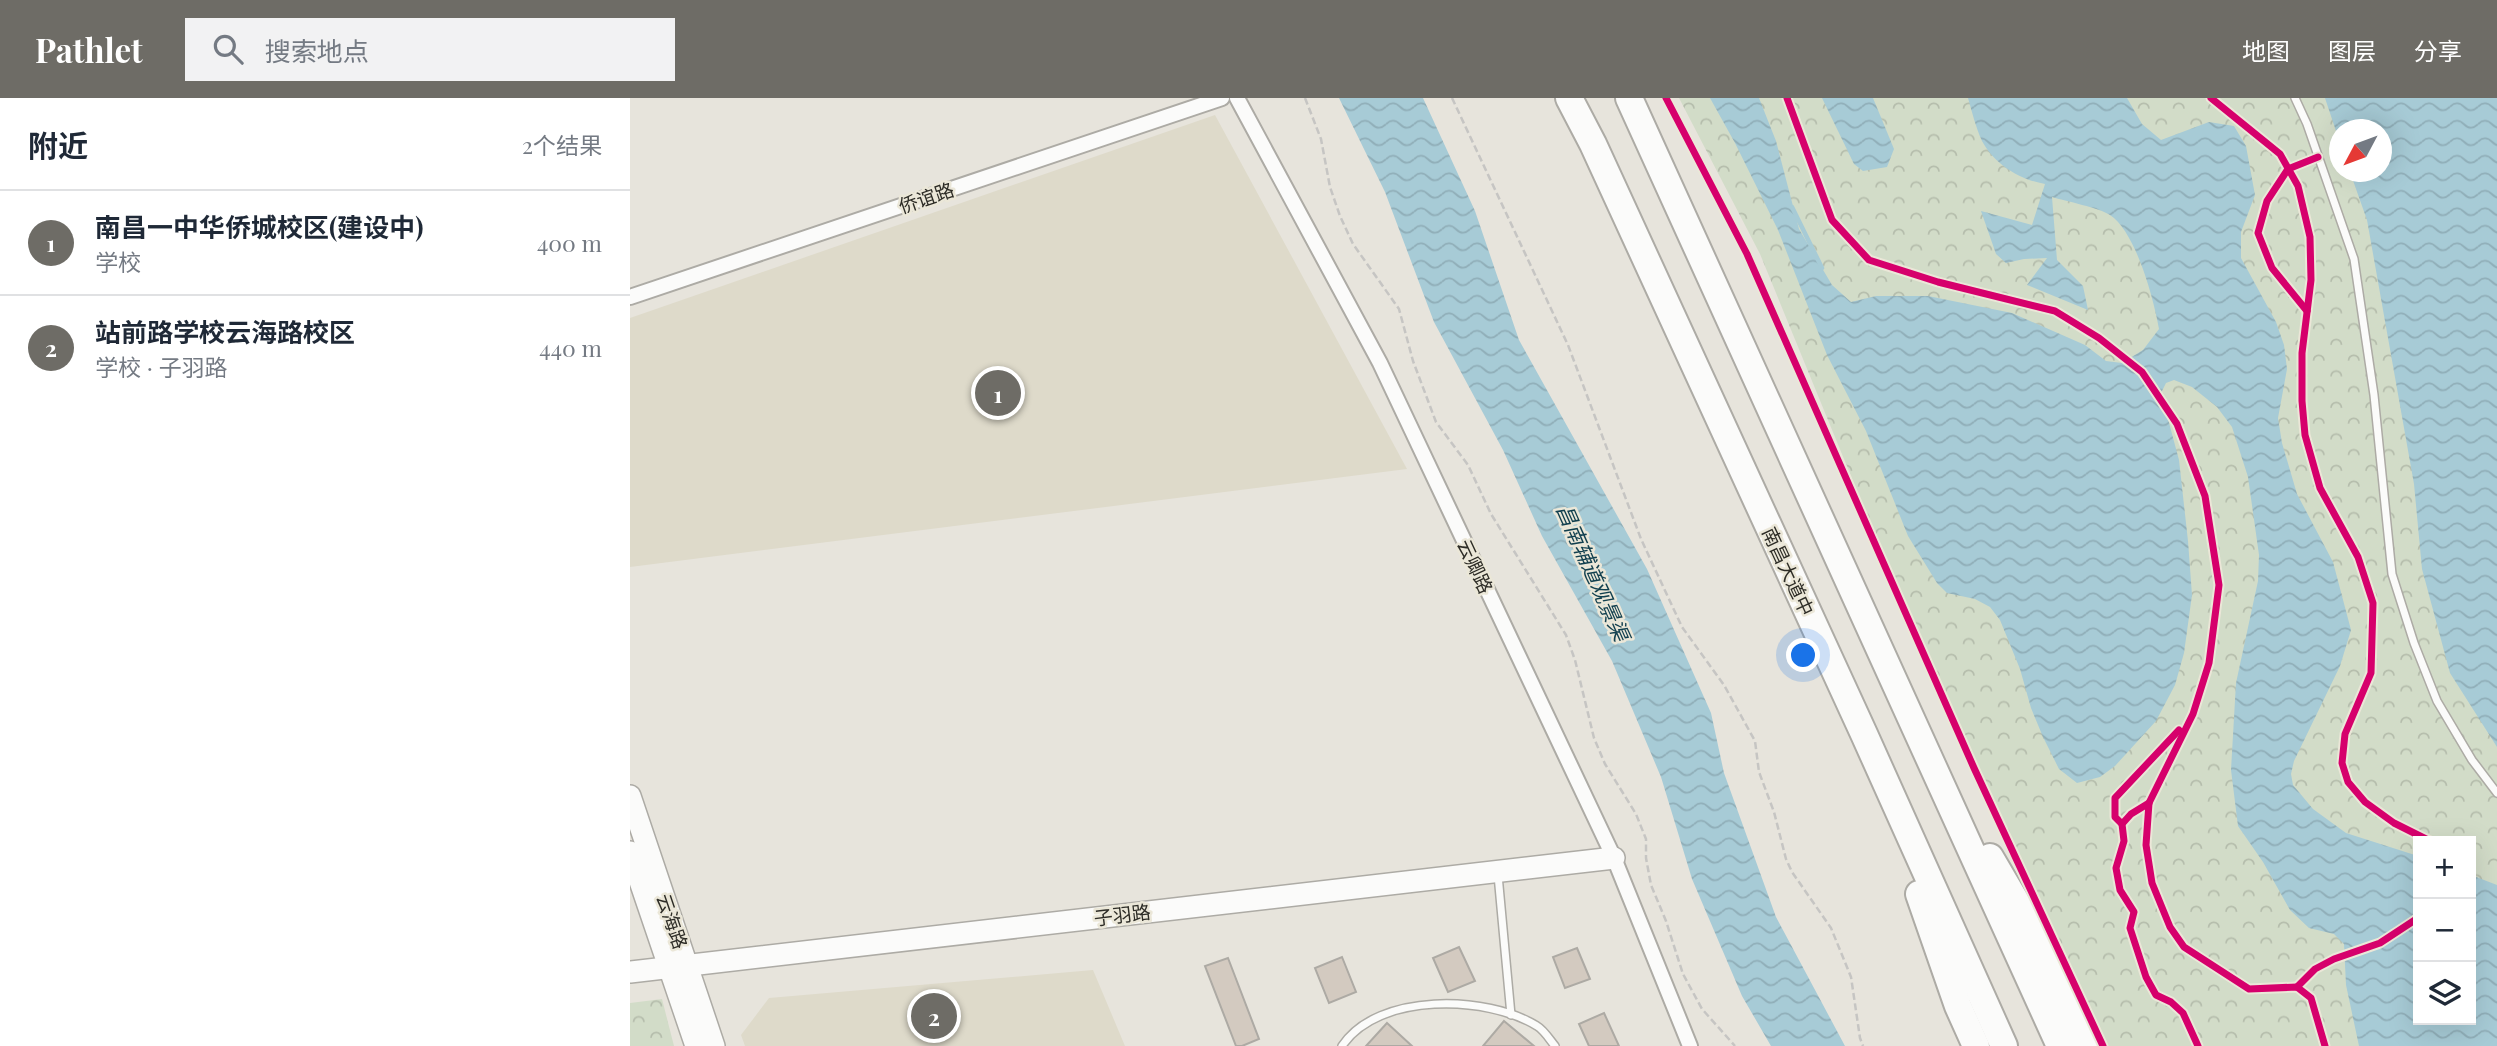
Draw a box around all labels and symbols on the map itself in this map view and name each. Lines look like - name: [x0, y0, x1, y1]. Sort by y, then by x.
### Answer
- north arrow: [2329, 119, 2392, 182]
- street label: 侨谊路: [895, 175, 957, 219]
- pin: 1: [975, 367, 1021, 419]
- water label: 昌南辅道观景渠: [1551, 499, 1638, 648]
- street label: 南昌大道中: [1757, 522, 1821, 620]
- street label: 云卿路: [1452, 535, 1500, 597]
- your location: [1786, 638, 1820, 672]
- street label: 云海路: [651, 890, 695, 952]
- street label: 子羽路: [1092, 898, 1152, 930]
- pin: 2: [911, 990, 957, 1042]

